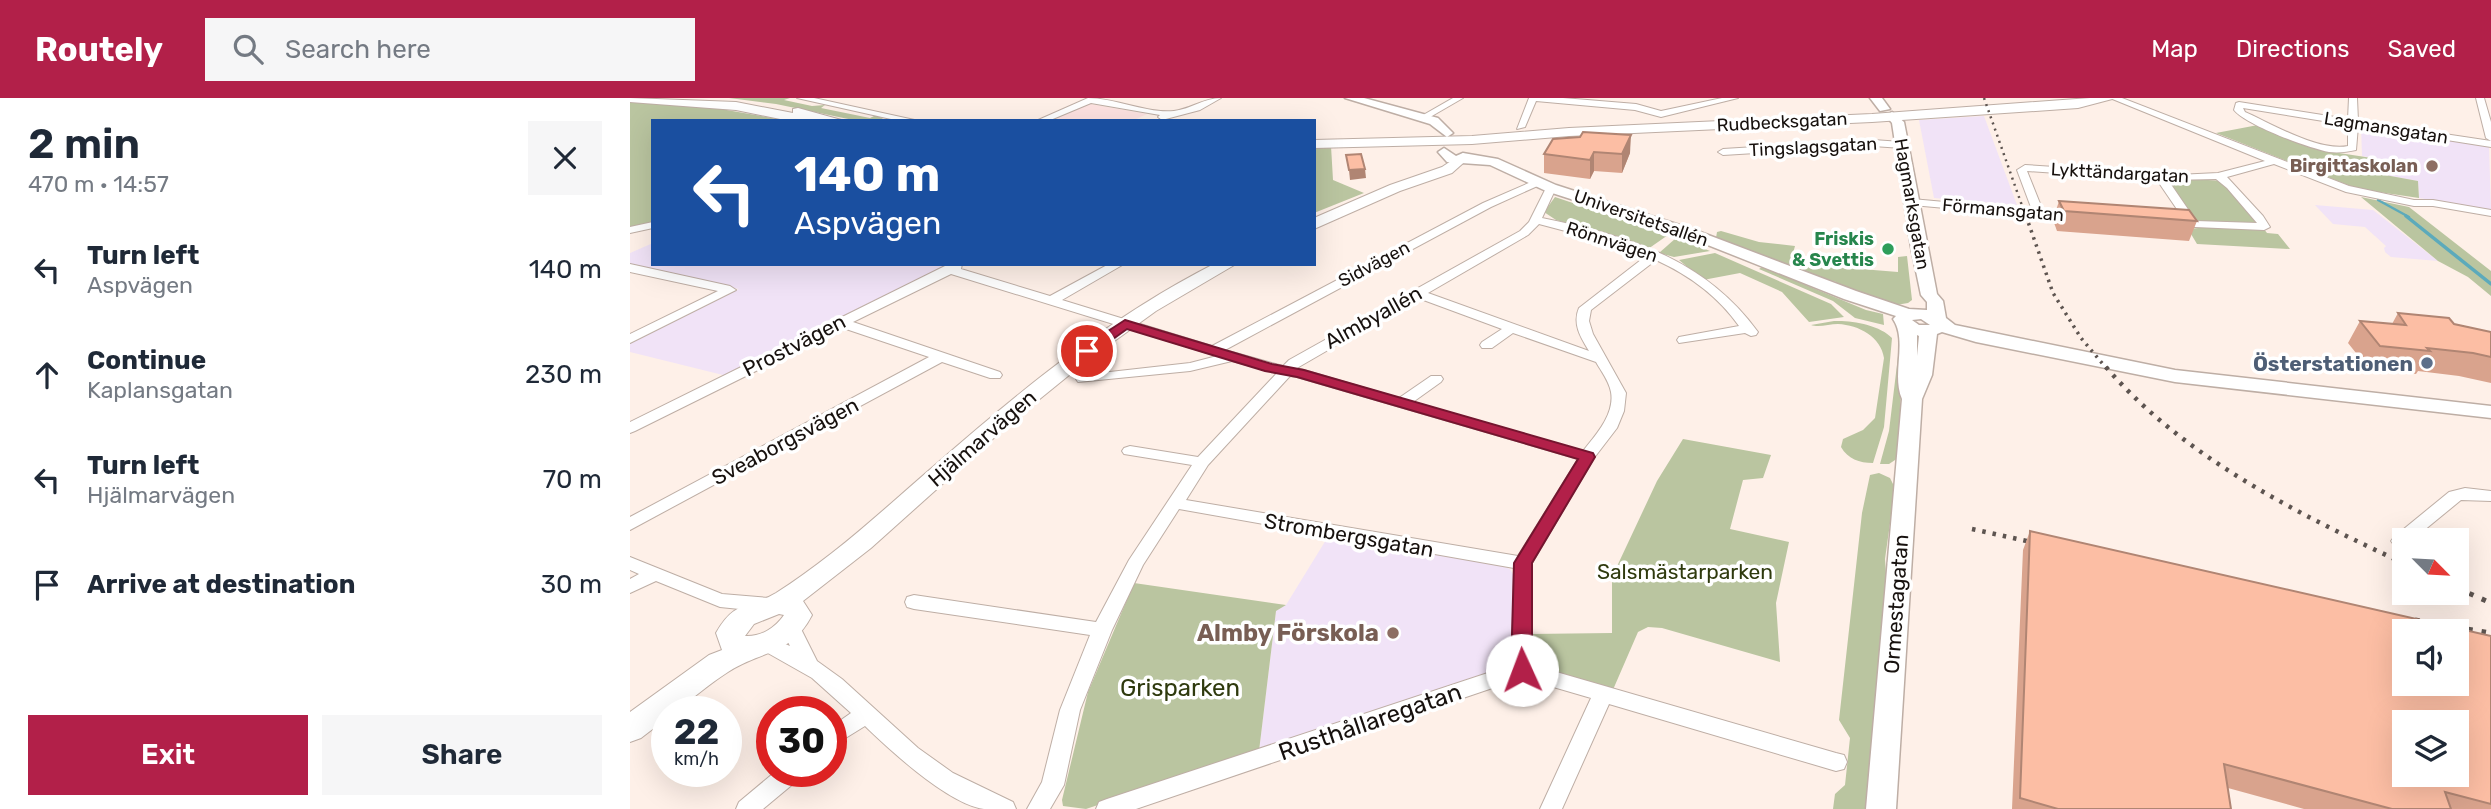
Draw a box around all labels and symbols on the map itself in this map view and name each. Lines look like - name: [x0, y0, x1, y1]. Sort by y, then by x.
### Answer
- street label: Lagmansgatan: [2322, 107, 2450, 149]
- street label: Rudbecksgatan: [1716, 108, 1848, 136]
- street label: Tingslagsgatan: [1748, 133, 1878, 161]
- street label: Hagmarksgatan: [1890, 137, 1934, 271]
- place label: Birgittaskolan: [2290, 155, 2418, 177]
- street label: Lykttändargatan: [2050, 158, 2190, 188]
- marker: Birgittaskolan: [2424, 158, 2440, 174]
- street label: Universitetsallén: [1571, 185, 1711, 251]
- street label: Förmansgatan: [1941, 194, 2065, 226]
- street label: Rönnvägen: [1563, 217, 1661, 267]
- place label: Friskis & Svettis: [1792, 228, 1874, 271]
- street label: Sidvägen: [1335, 236, 1413, 292]
- marker: Friskis & Svettis: [1880, 241, 1896, 257]
- street label: Almbyallén: [1320, 280, 1426, 354]
- street label: Prostvägen: [738, 308, 850, 382]
- pin: [1057, 321, 1117, 381]
- place label: Österstationen: [2253, 351, 2413, 376]
- marker: Österstationen: [2419, 355, 2435, 371]
- street label: Hjälmarvägen: [923, 384, 1041, 492]
- street label: Sveaborgsvägen: [707, 392, 863, 490]
- street label: Strombergsgatan: [1262, 508, 1436, 562]
- north arrow: [2392, 528, 2469, 606]
- street label: Ormestagatan: [1879, 533, 1913, 675]
- park label: Salsmästarparken: [1597, 559, 1773, 584]
- place label: Almby Förskola: [1197, 619, 1379, 647]
- marker: Almby Förskola: [1385, 625, 1401, 641]
- position arrow: [1485, 633, 1559, 707]
- park label: Grisparken: [1120, 674, 1240, 702]
- street label: Rusthållaregatan: [1275, 678, 1465, 766]
- speed limit sign: 30: [756, 696, 847, 787]

